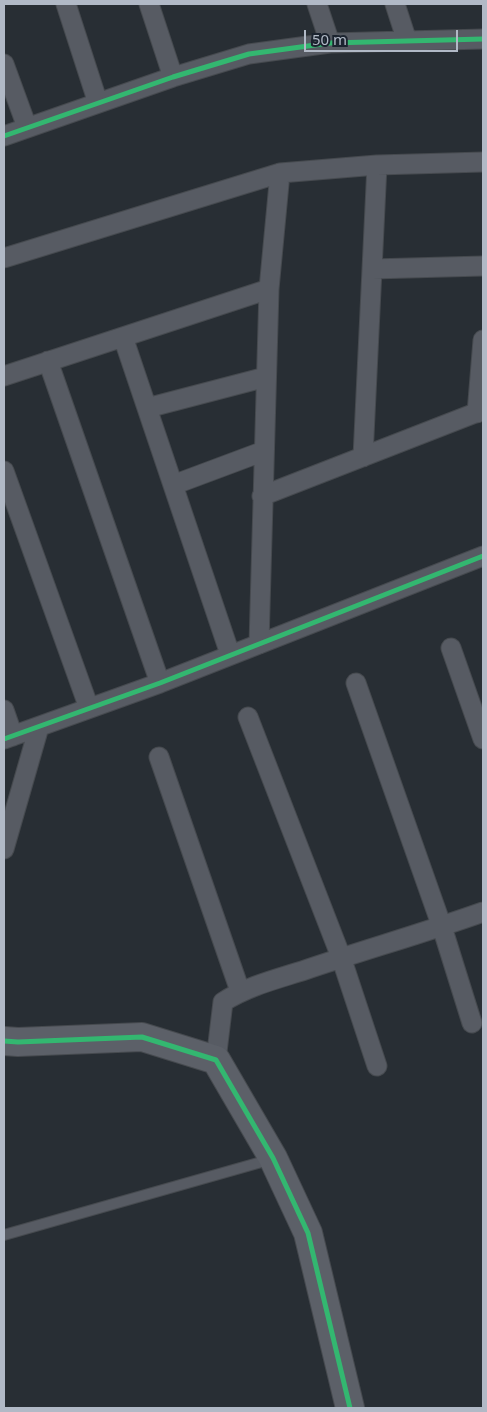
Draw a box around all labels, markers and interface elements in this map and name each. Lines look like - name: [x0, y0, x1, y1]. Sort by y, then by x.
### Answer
- scale bar: [307, 20, 461, 52]
- text: 50 m: [312, 29, 347, 49]

